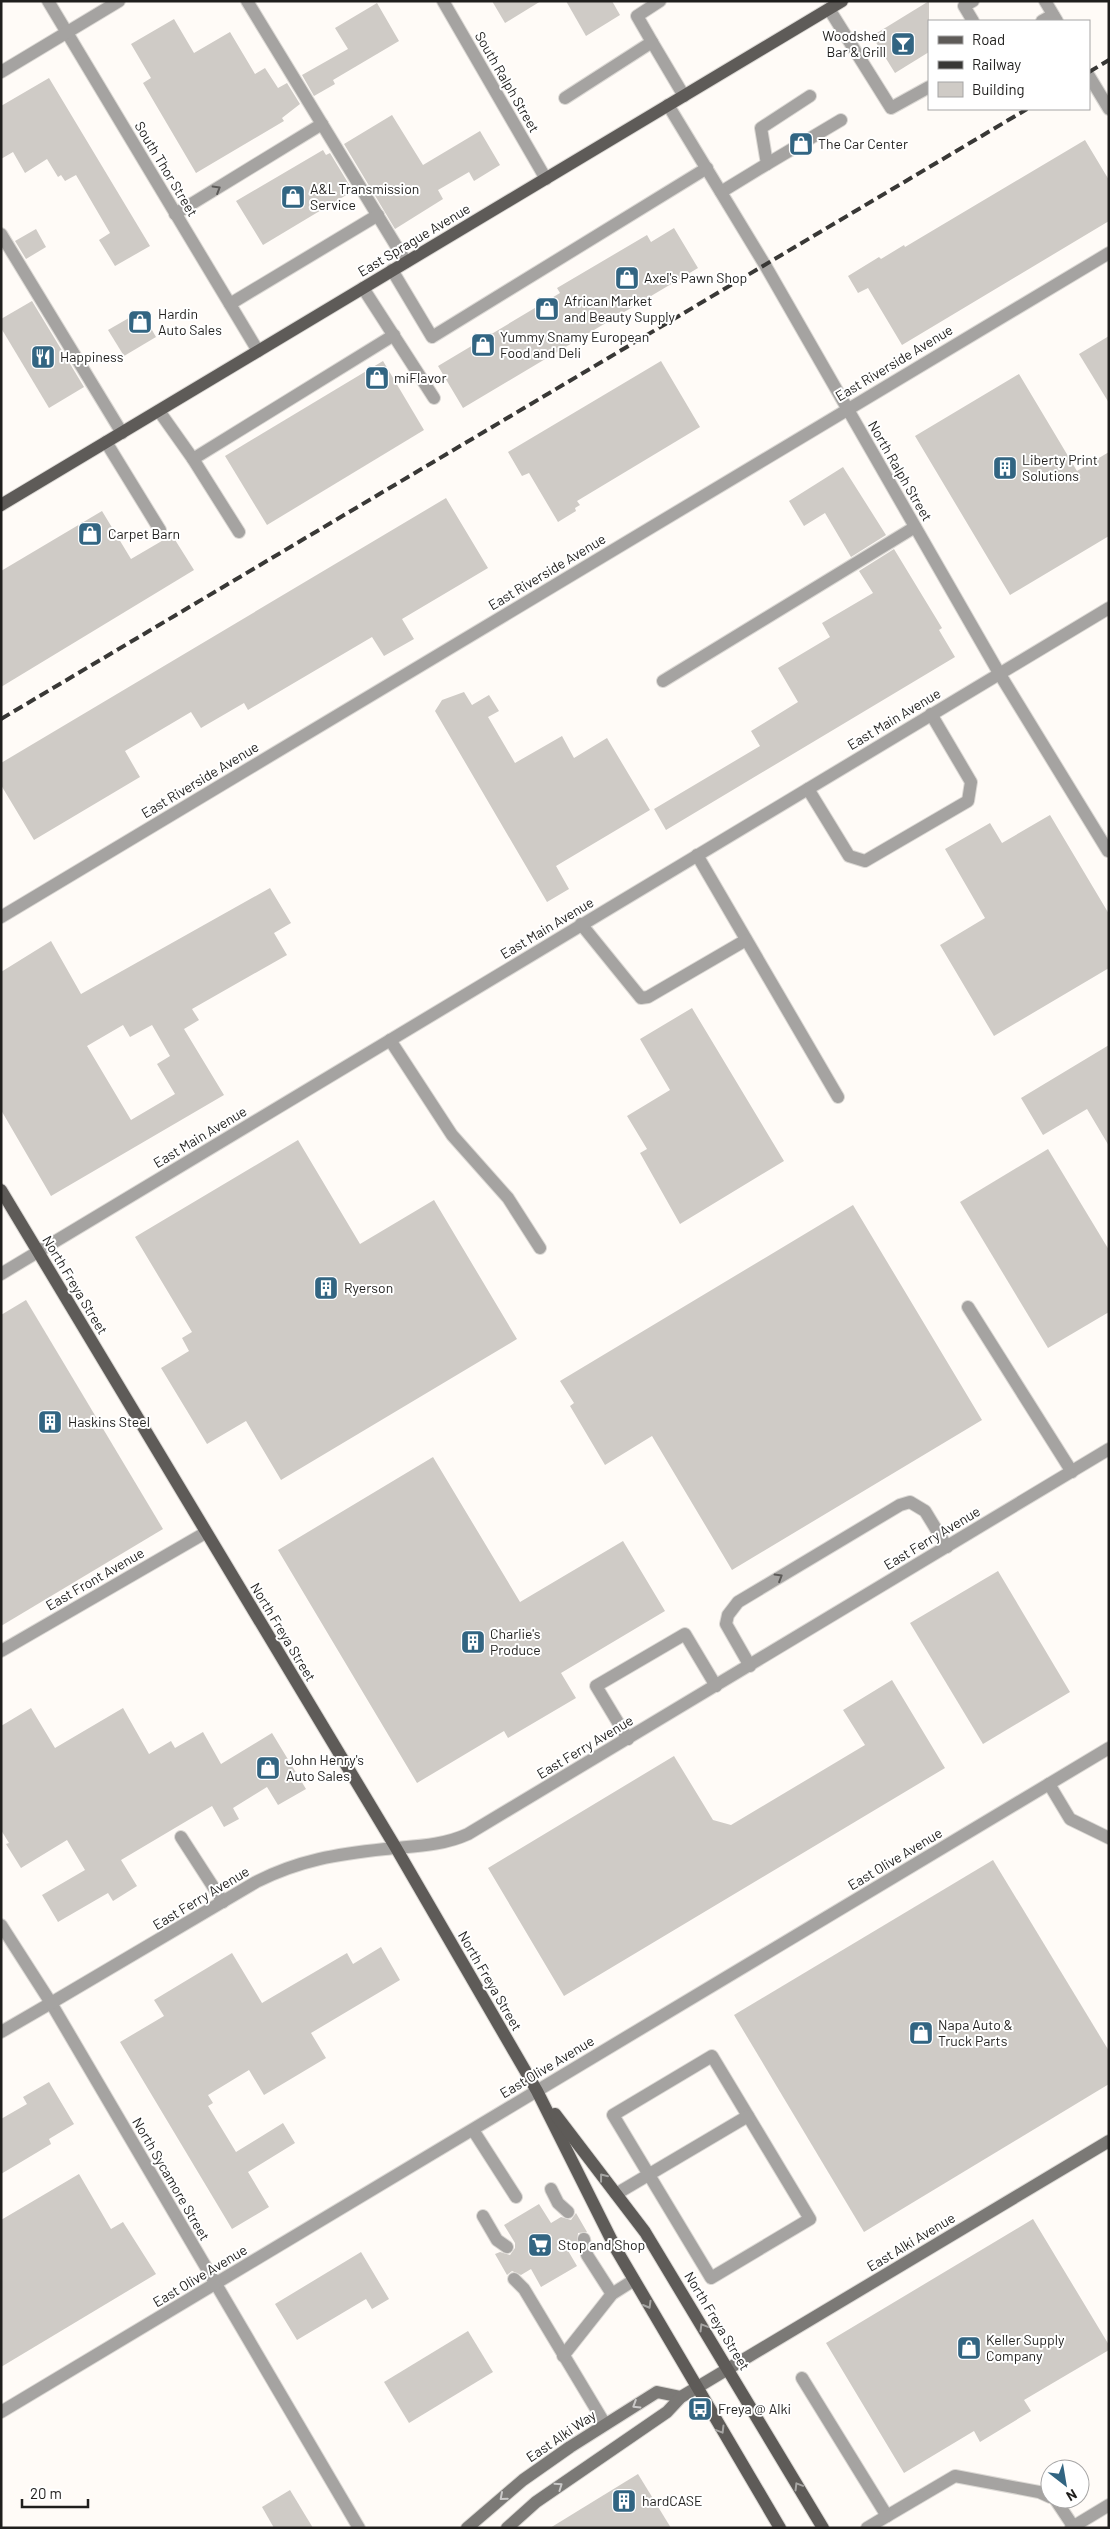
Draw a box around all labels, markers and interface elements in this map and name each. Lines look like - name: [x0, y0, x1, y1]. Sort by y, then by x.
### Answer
- legend: [928, 20, 1090, 110]
- place label: Woodshed Bar & Grill: [822, 27, 886, 60]
- street label: South Ralph Street: [472, 28, 543, 135]
- text: Road: [972, 30, 1005, 48]
- bar icon: Woodshed Bar & Grill: [890, 31, 916, 57]
- text: Railway: [972, 55, 1021, 73]
- text: Building: [972, 80, 1025, 98]
- street label: South Thor Street: [131, 118, 202, 219]
- shop icon: The Car Center: [788, 131, 814, 157]
- place label: The Car Center: [818, 135, 908, 152]
- place label: A&L Transmission Service: [310, 180, 419, 213]
- shop icon: A&L Transmission Service: [280, 184, 306, 210]
- one-way arrow: [212, 185, 221, 195]
- street label: East Sprague Avenue: [354, 199, 473, 280]
- shop icon: Axel's Pawn Shop: [614, 265, 640, 291]
- place label: Axel's Pawn Shop: [644, 269, 747, 286]
- place label: African Market and Beauty Supply: [564, 292, 676, 325]
- shop icon: African Market and Beauty Supply: [534, 296, 560, 322]
- place label: Hardin Auto Sales: [158, 305, 222, 338]
- shop icon: Hardin Auto Sales: [127, 309, 153, 335]
- street label: East Riverside Avenue: [832, 321, 956, 404]
- place label: Yummy Snamy European Food and Deli: [500, 328, 649, 361]
- shop icon: Yummy Snamy European Food and Deli: [470, 332, 496, 358]
- restaurant icon: Happiness: [30, 344, 56, 370]
- place label: Happiness: [60, 348, 124, 365]
- shop icon: miFlavor: [364, 365, 390, 391]
- place label: miFlavor: [394, 369, 447, 386]
- street label: North Ralph Street: [865, 418, 936, 524]
- place label: Liberty Print Solutions: [1022, 451, 1098, 484]
- building icon: Liberty Print Solutions: [992, 455, 1018, 481]
- shop icon: Carpet Barn: [77, 521, 103, 547]
- place label: Carpet Barn: [108, 525, 180, 542]
- street label: East Riverside Avenue: [485, 530, 609, 613]
- street label: East Main Avenue: [844, 684, 943, 753]
- street label: East Riverside Avenue: [138, 738, 262, 821]
- street label: East Main Avenue: [497, 893, 596, 962]
- street label: East Main Avenue: [150, 1102, 249, 1171]
- street label: North Freya Street: [39, 1232, 112, 1337]
- building icon: Ryerson: [313, 1275, 339, 1301]
- place label: Ryerson: [344, 1279, 393, 1296]
- building icon: Haskins Steel: [37, 1409, 63, 1435]
- place label: Haskins Steel: [68, 1413, 150, 1430]
- street label: East Ferry Avenue: [880, 1502, 983, 1573]
- street label: East Front Avenue: [43, 1544, 147, 1614]
- one-way arrow: [774, 1574, 783, 1584]
- street label: North Freya Street: [247, 1579, 320, 1684]
- place label: Charlie's Produce: [490, 1625, 541, 1658]
- building icon: Charlie's Produce: [460, 1629, 486, 1655]
- street label: East Ferry Avenue: [533, 1711, 636, 1782]
- place label: John Henry's Auto Sales: [286, 1751, 364, 1784]
- shop icon: John Henry's Auto Sales: [255, 1755, 281, 1781]
- street label: East Olive Avenue: [845, 1824, 945, 1893]
- street label: East Ferry Avenue: [149, 1862, 252, 1933]
- street label: North Freya Street: [455, 1928, 526, 2034]
- place label: Napa Auto & Truck Parts: [938, 2016, 1013, 2049]
- shop icon: Napa Auto & Truck Parts: [908, 2020, 934, 2046]
- street label: East Olive Avenue: [497, 2032, 597, 2101]
- street label: North Sycamore Street: [129, 2114, 214, 2243]
- one-way arrow: [601, 2174, 609, 2183]
- street label: East Alki Avenue: [864, 2209, 958, 2275]
- supermarket icon: Stop and Shop: [527, 2232, 553, 2258]
- place label: Stop and Shop: [558, 2236, 645, 2253]
- street label: East Olive Avenue: [150, 2241, 250, 2310]
- street label: North Freya Street: [681, 2268, 754, 2373]
- one-way arrow: [642, 2299, 652, 2308]
- one-way arrow: [699, 2323, 709, 2332]
- place label: Keller Supply Company: [986, 2331, 1065, 2364]
- shop icon: Keller Supply Company: [956, 2335, 982, 2361]
- bus stop icon: Freya @ Alki: [687, 2396, 713, 2422]
- one-way arrow: [633, 2398, 642, 2408]
- place label: Freya @ Alki: [718, 2400, 791, 2417]
- street label: East Alki Way: [523, 2406, 599, 2465]
- one-way arrow: [715, 2425, 725, 2434]
- north arrow: [1040, 2459, 1090, 2509]
- scale bar: [22, 2476, 89, 2508]
- one-way arrow: [795, 2482, 805, 2491]
- one-way arrow: [553, 2483, 562, 2493]
- text: 20 m: [30, 2484, 62, 2502]
- text: N: [1064, 2486, 1080, 2505]
- building icon: hardCASE: [611, 2488, 637, 2514]
- one-way arrow: [500, 2491, 509, 2500]
- place label: hardCASE: [642, 2492, 703, 2509]

